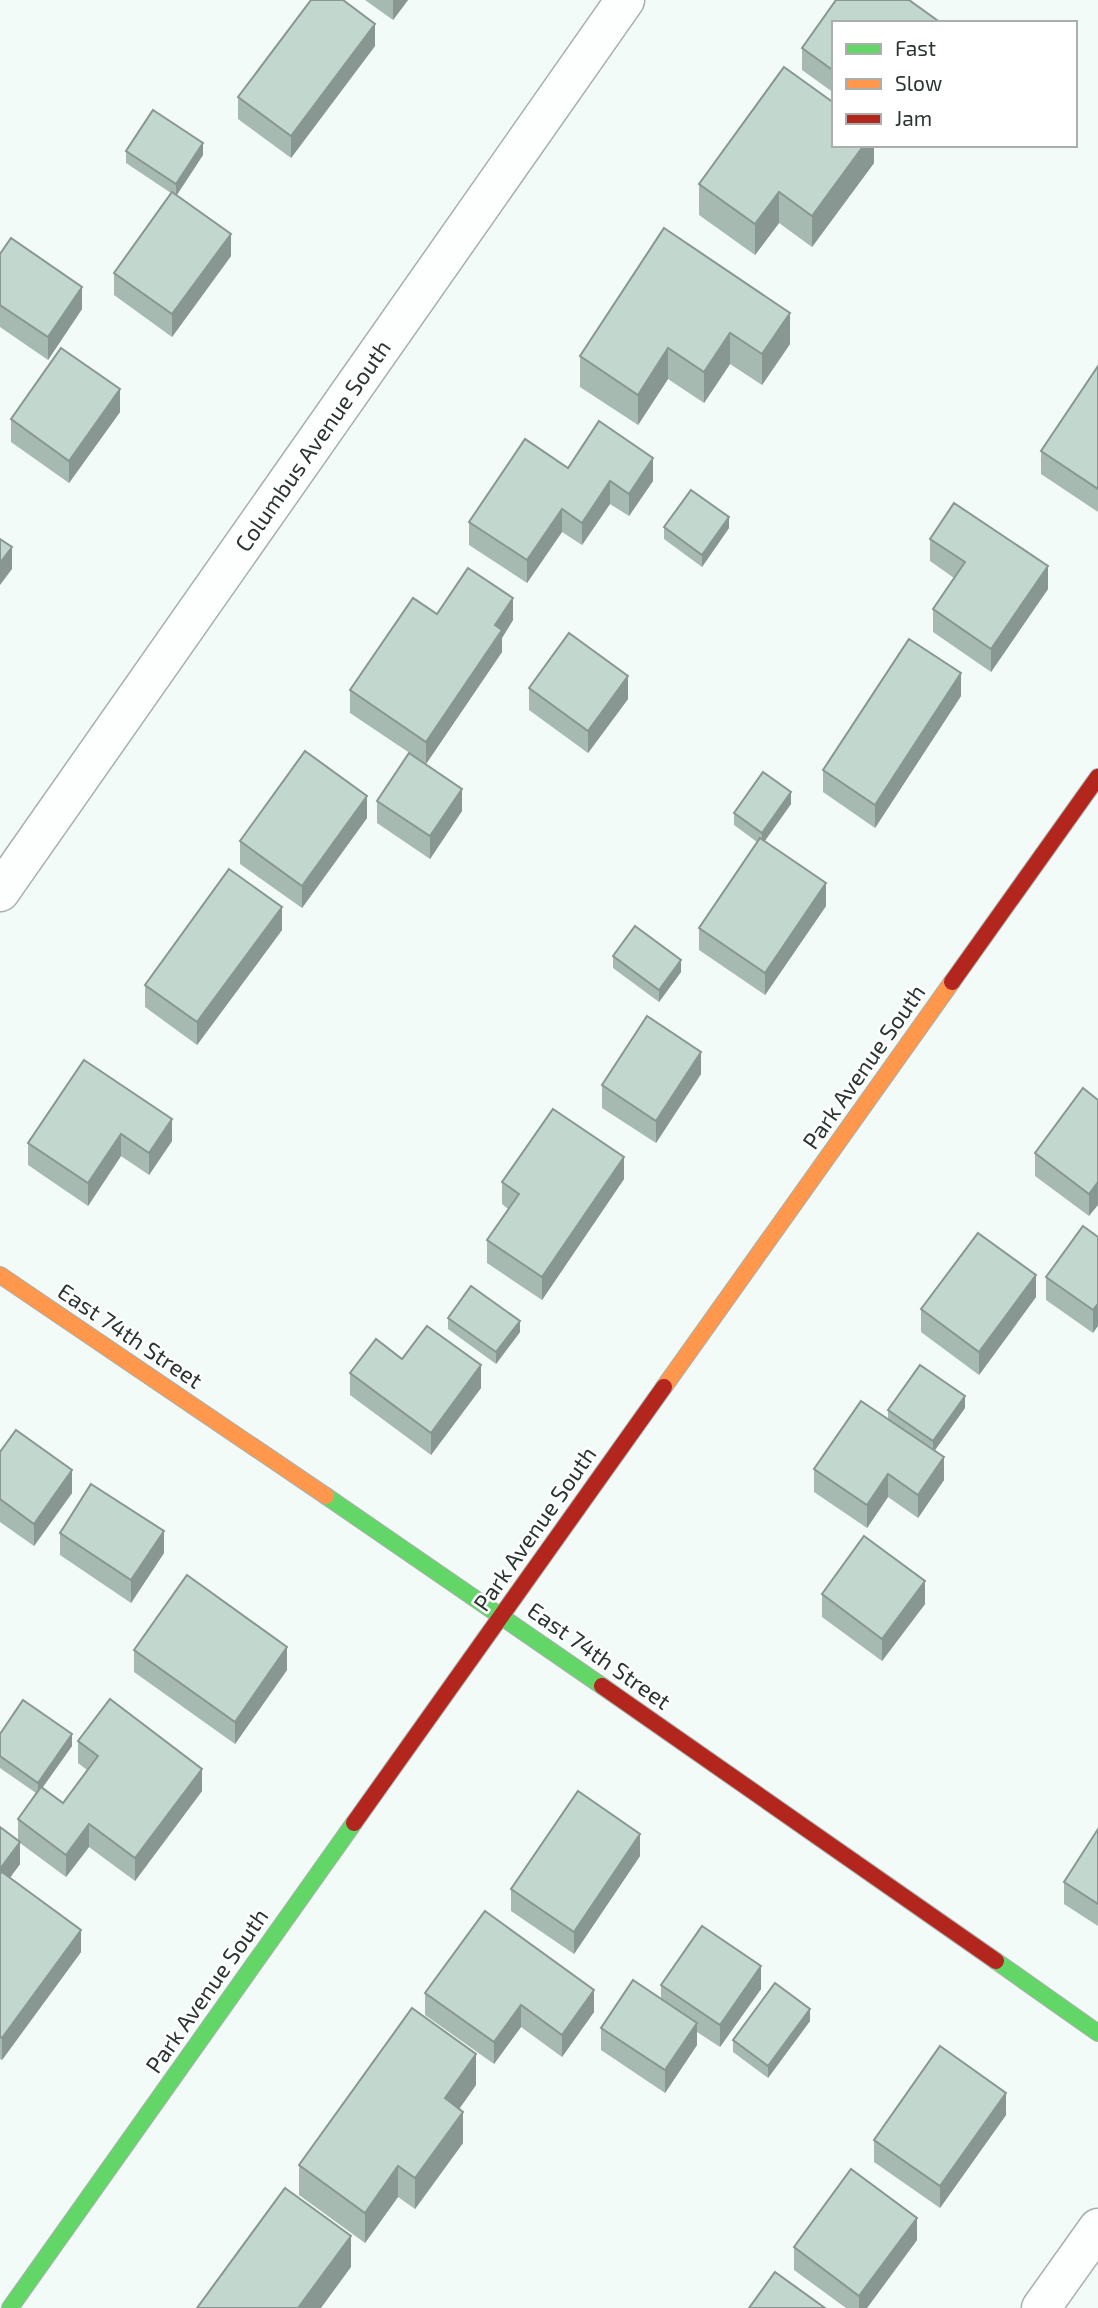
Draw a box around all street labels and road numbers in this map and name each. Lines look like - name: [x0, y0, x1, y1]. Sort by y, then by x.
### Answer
- street label: Columbus Avenue South: [228, 334, 396, 557]
- street label: Park Avenue South: [796, 979, 931, 1154]
- street label: East 74th Street: [53, 1277, 208, 1394]
- street label: Park Avenue South: [467, 1441, 602, 1616]
- street label: East 74th Street: [523, 1595, 677, 1715]
- street label: Park Avenue South: [139, 1903, 274, 2078]

